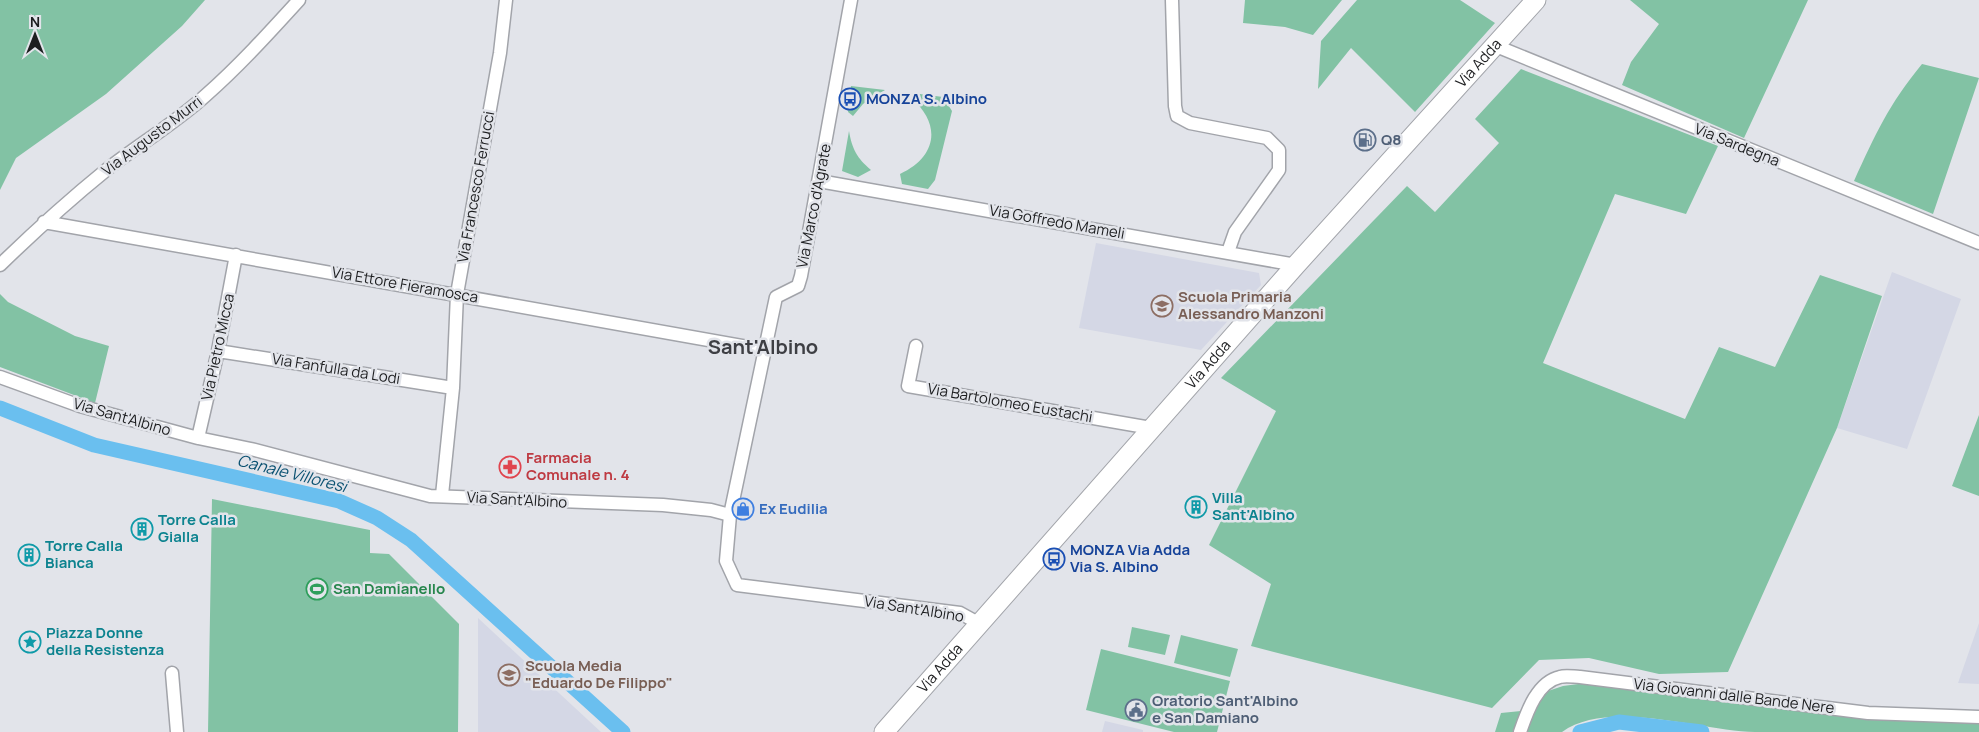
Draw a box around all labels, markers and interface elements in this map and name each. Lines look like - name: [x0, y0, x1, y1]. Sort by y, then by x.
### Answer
- north arrow: [10, 10, 60, 60]
- text: N: [30, 12, 40, 31]
- street label: Via Adda: [1451, 34, 1506, 92]
- bus stop icon: MONZA S. Albino: [838, 87, 862, 111]
- place label: MONZA S. Albino: [866, 88, 987, 109]
- street label: Via Augusto Murri: [97, 91, 206, 180]
- street label: Via Francesco Ferrucci: [452, 109, 499, 264]
- street label: Via Sardegna: [1691, 118, 1783, 171]
- fuel station icon: Q8: [1353, 128, 1377, 152]
- place label: Q8: [1381, 129, 1401, 150]
- street label: Via Marco d'Agrate: [791, 142, 836, 270]
- street label: Via Goffredo Mameli: [988, 199, 1126, 244]
- street label: Via Ettore Fieramosca: [330, 261, 480, 308]
- place label: Scuola Primaria Alessandro Manzoni: [1178, 286, 1324, 324]
- street label: Via Pietro Micca: [196, 291, 239, 402]
- school or university icon: Scuola Primaria Alessandro Manzoni: [1150, 294, 1174, 318]
- district label: Sant'Albino: [708, 333, 818, 360]
- street label: Via Adda: [1180, 335, 1235, 393]
- street label: Via Fanfulla da Lodi: [270, 348, 402, 389]
- street label: Via Bartolomeo Eustachi: [926, 378, 1094, 427]
- street label: Via Sant'Albino: [71, 393, 174, 441]
- place label: Farmacia Comunale n. 4: [526, 447, 630, 485]
- water label: Canale Villoresi: [235, 449, 351, 498]
- pharmacy icon: Farmacia Comunale n. 4: [498, 455, 522, 479]
- street label: Via Sant'Albino: [466, 486, 568, 513]
- place label: Villa Sant'Albino: [1212, 487, 1295, 525]
- building icon: Villa Sant'Albino: [1184, 495, 1208, 519]
- shop icon: Ex Eudilia: [731, 497, 755, 521]
- place label: Ex Eudilia: [759, 498, 828, 519]
- place label: Torre Calla Gialla: [158, 509, 236, 547]
- building icon: Torre Calla Gialla: [130, 517, 154, 541]
- place label: Torre Calla Bianca: [45, 535, 123, 573]
- place label: MONZA Via Adda Via S. Albino: [1070, 539, 1190, 577]
- building icon: Torre Calla Bianca: [17, 543, 41, 567]
- bus stop icon: MONZA Via Adda Via S. Albino: [1042, 547, 1066, 571]
- sports icon: San Damianello: [305, 577, 329, 601]
- place label: San Damianello: [333, 578, 445, 599]
- street label: Via Sant'Albino: [863, 590, 966, 627]
- place label: Piazza Donne della Resistenza: [46, 622, 164, 660]
- place icon: Piazza Donne della Resistenza: [18, 630, 42, 654]
- street label: Via Adda: [912, 639, 967, 697]
- place label: Scuola Media "Eduardo De Filippo": [525, 655, 673, 693]
- school or university icon: Scuola Media "Eduardo De Filippo": [497, 663, 521, 687]
- street label: Via Giovanni dalle Bande Nere: [1632, 673, 1836, 718]
- place label: Oratorio Sant'Albino e San Damiano: [1152, 690, 1298, 728]
- public building icon: Oratorio Sant'Albino e San Damiano: [1124, 698, 1148, 722]

